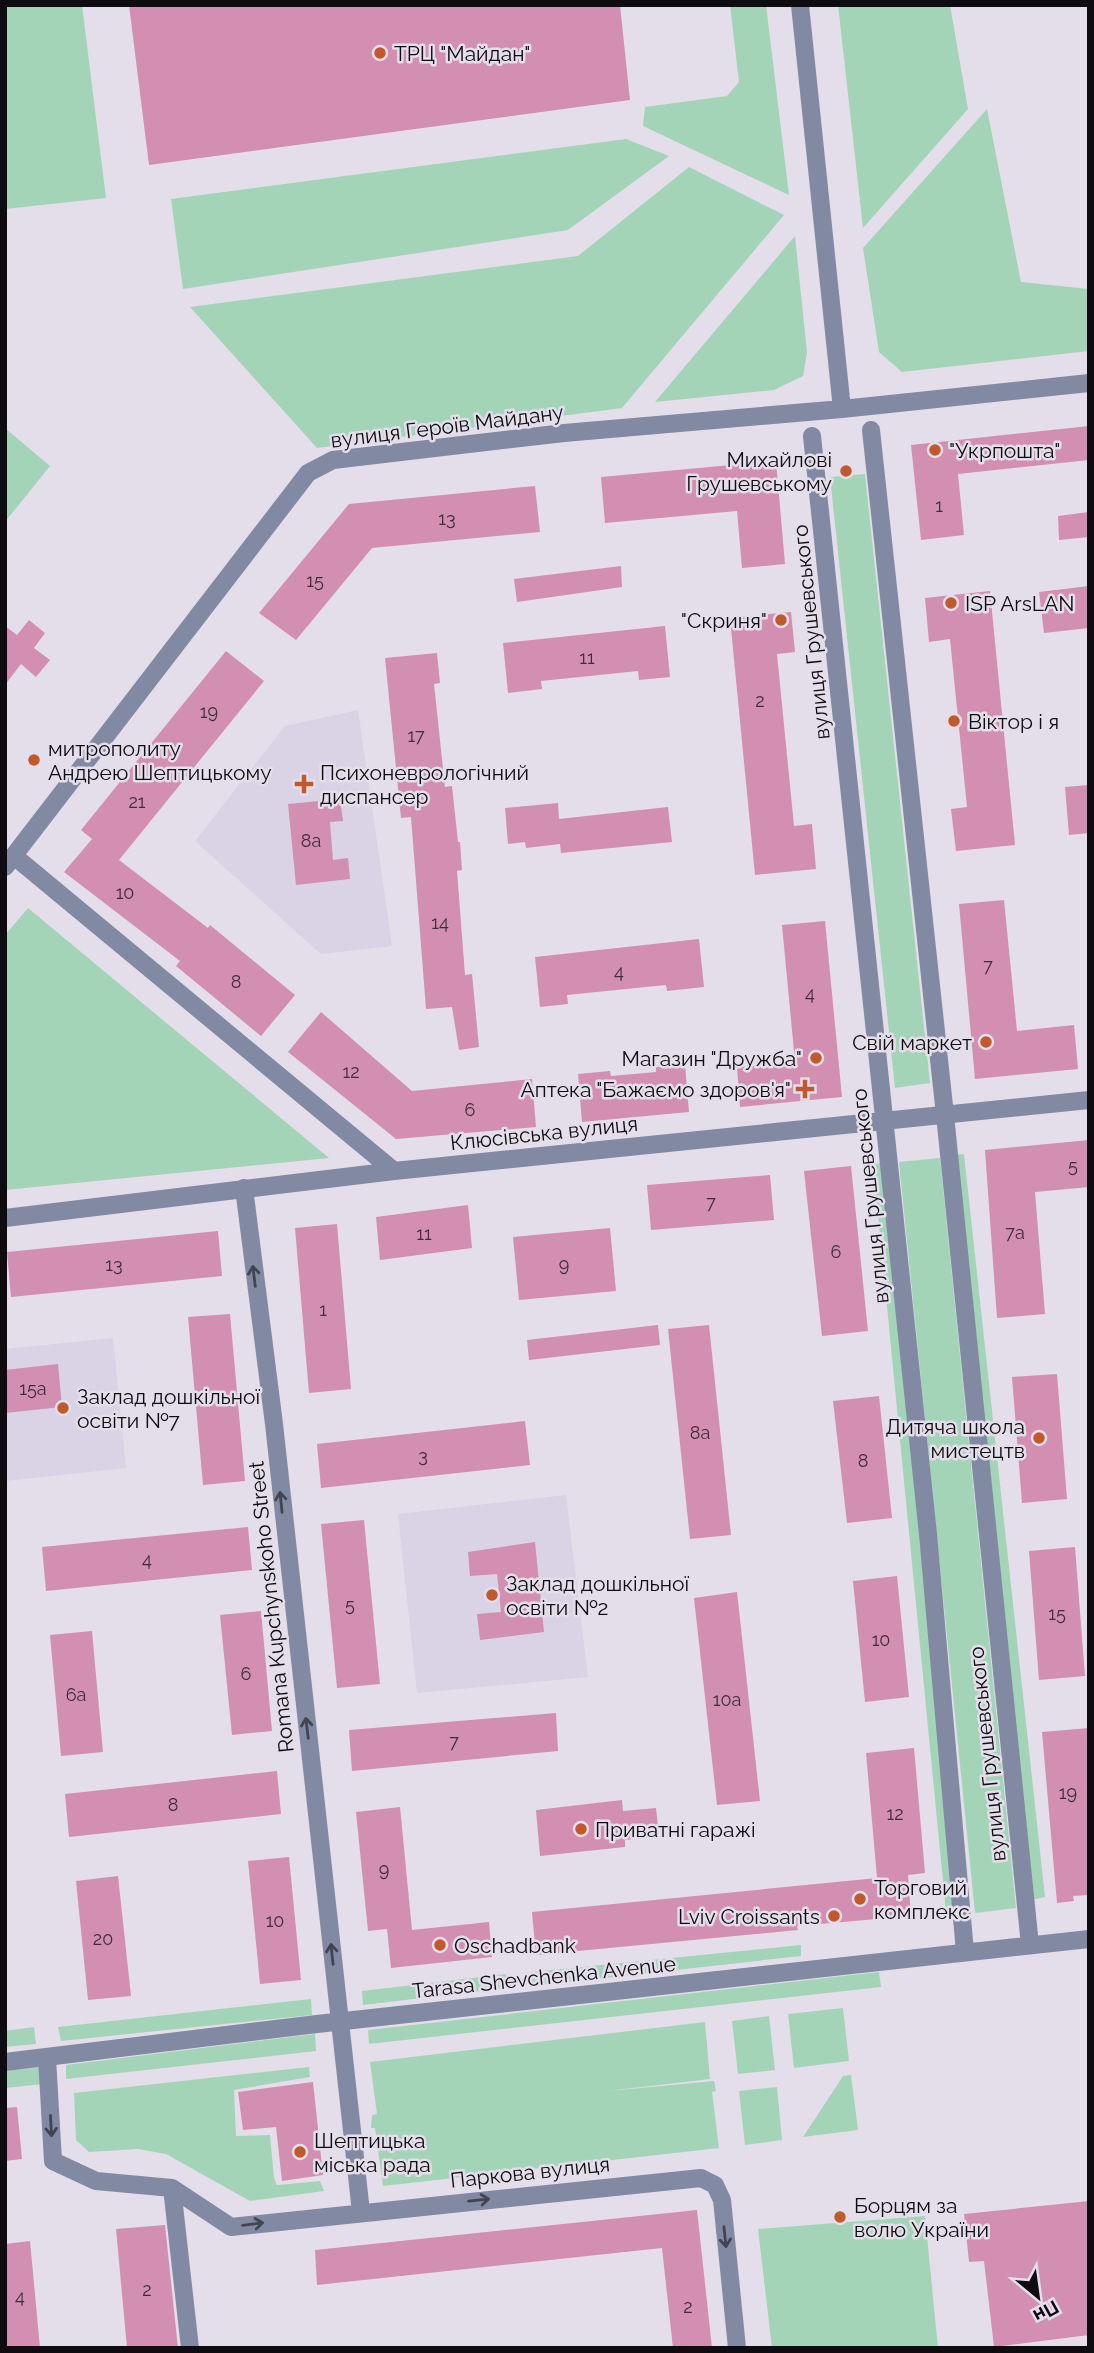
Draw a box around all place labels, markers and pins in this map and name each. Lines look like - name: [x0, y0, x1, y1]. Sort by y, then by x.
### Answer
- place label: ТРЦ "Майдан": [394, 41, 530, 66]
- marker: ТРЦ "Майдан": [372, 45, 388, 61]
- place label: "Укрпошта": [949, 438, 1060, 463]
- marker: "Укрпошта": [927, 442, 943, 458]
- place label: Михайлові Грушевському: [686, 447, 832, 496]
- marker: Михайлові Грушевському: [838, 463, 854, 479]
- place label: ISP ArsLAN: [965, 591, 1074, 616]
- marker: ISP ArsLAN: [943, 595, 959, 611]
- place label: "Скриня": [681, 608, 767, 633]
- marker: "Скриня": [773, 612, 789, 628]
- place label: Віктор і я: [968, 709, 1059, 734]
- marker: Віктор і я: [946, 713, 962, 729]
- place label: митрополиту Андрею Шептицькому: [48, 736, 272, 785]
- marker: митрополиту Андрею Шептицькому: [26, 752, 42, 768]
- place label: Психоневрологічний диспансер: [320, 760, 529, 809]
- marker: Психоневрологічний диспансер: [294, 774, 314, 794]
- place label: Свiй маркет: [852, 1030, 972, 1055]
- marker: Свiй маркет: [978, 1034, 994, 1050]
- place label: Магазин "Дружба": [622, 1046, 802, 1071]
- marker: Магазин "Дружба": [808, 1050, 824, 1066]
- place label: Аптека "Бажаємо здоров'я": [521, 1077, 791, 1102]
- marker: Аптека "Бажаємо здоров'я": [797, 1081, 813, 1097]
- place label: Заклад дошкільної освіти №7: [77, 1384, 261, 1433]
- marker: Заклад дошкільної освіти №7: [55, 1400, 71, 1416]
- place label: Дитяча школа мистецтв: [885, 1414, 1025, 1463]
- marker: Дитяча школа мистецтв: [1031, 1430, 1047, 1446]
- place label: Заклад дошкільної освіти №2: [506, 1571, 690, 1620]
- marker: Заклад дошкільної освіти №2: [484, 1587, 500, 1603]
- place label: Приватні гаражі: [595, 1817, 756, 1842]
- marker: Приватні гаражі: [573, 1821, 589, 1837]
- place label: Торговий комплекс: [874, 1875, 970, 1924]
- marker: Торговий комплекс: [852, 1891, 868, 1907]
- place label: Lviv Croissants: [678, 1904, 820, 1929]
- marker: Lviv Croissants: [826, 1908, 842, 1924]
- place label: Oschadbank: [454, 1933, 576, 1958]
- marker: Oschadbank: [432, 1937, 448, 1953]
- place label: Шептицька міська рада: [314, 2128, 431, 2177]
- marker: Шептицька міська рада: [292, 2144, 308, 2160]
- place label: Борцям за волю України: [854, 2193, 989, 2242]
- marker: Борцям за волю України: [832, 2209, 848, 2225]

